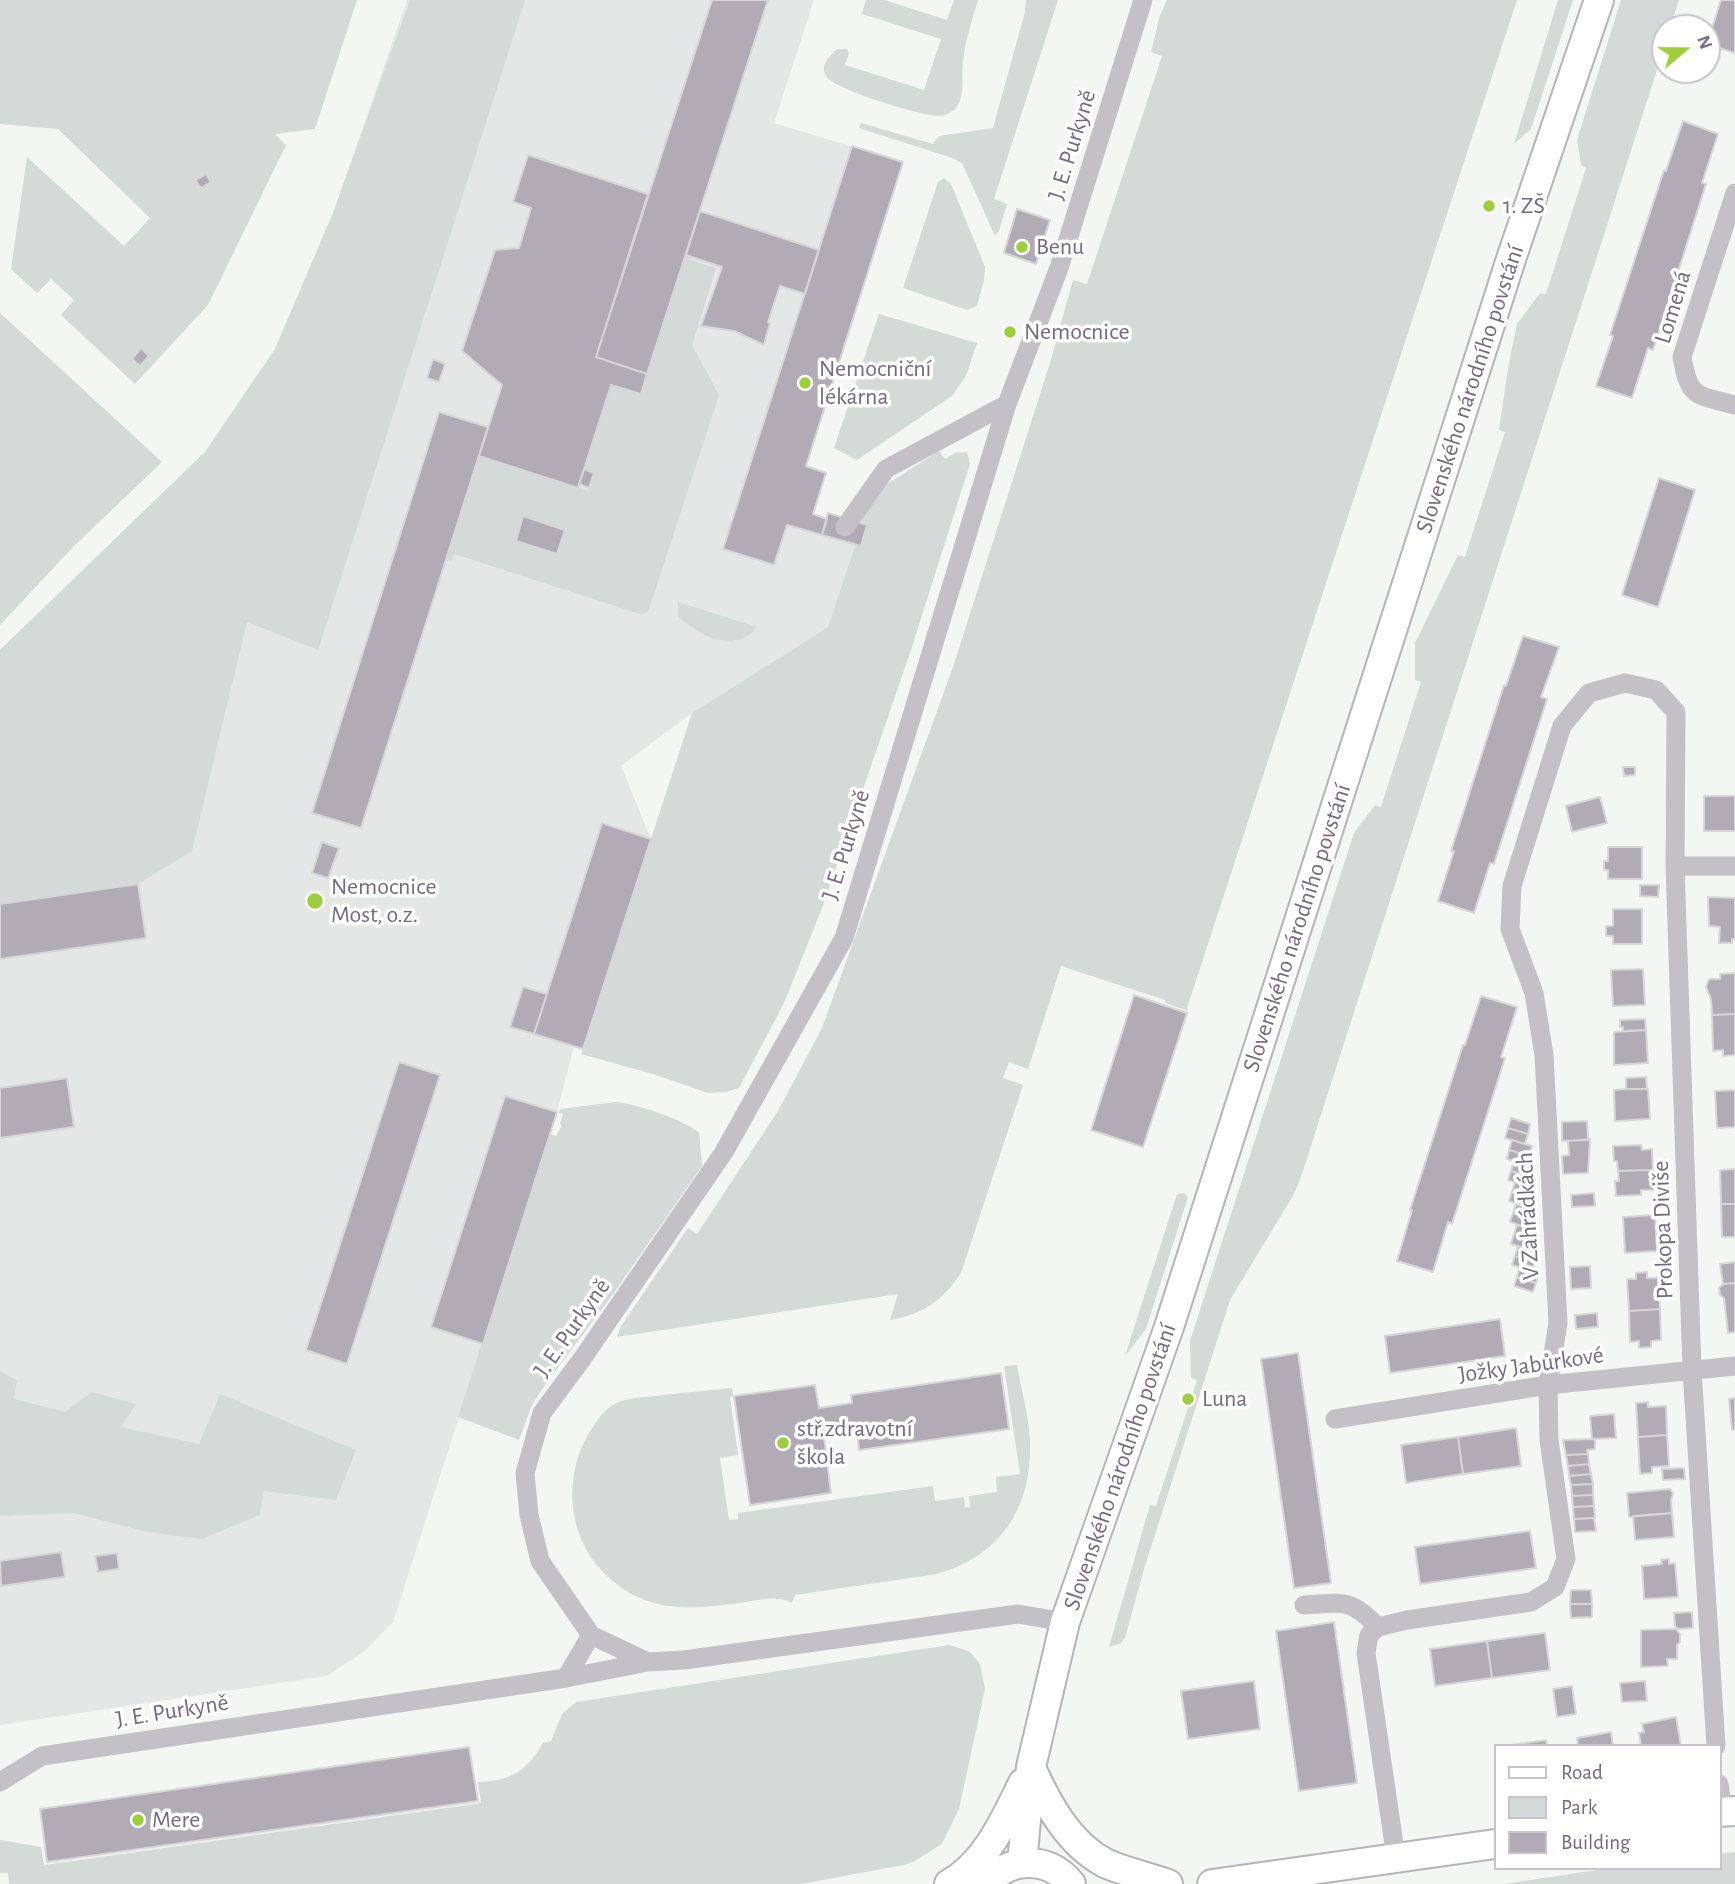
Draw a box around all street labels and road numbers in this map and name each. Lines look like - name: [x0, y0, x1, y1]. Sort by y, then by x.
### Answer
- street label: J. E. Purkyně: [1042, 86, 1102, 204]
- street label: Slovenského národního povstání: [1410, 241, 1530, 537]
- street label: Lomená: [1648, 267, 1698, 347]
- street label: Slovenského národního povstání: [1237, 780, 1357, 1076]
- street label: J. E. Purkyně: [816, 786, 876, 904]
- street label: V Zahrádkách: [1510, 1151, 1546, 1281]
- street label: Prokopa Diviše: [1646, 1160, 1680, 1300]
- street label: J. E. Purkyně: [528, 1273, 616, 1383]
- street label: Slovenského národního povstání: [1057, 1320, 1183, 1614]
- street label: Jožky Jabůrkové: [1456, 1341, 1606, 1389]
- street label: J. E. Purkyně: [114, 1688, 230, 1734]

